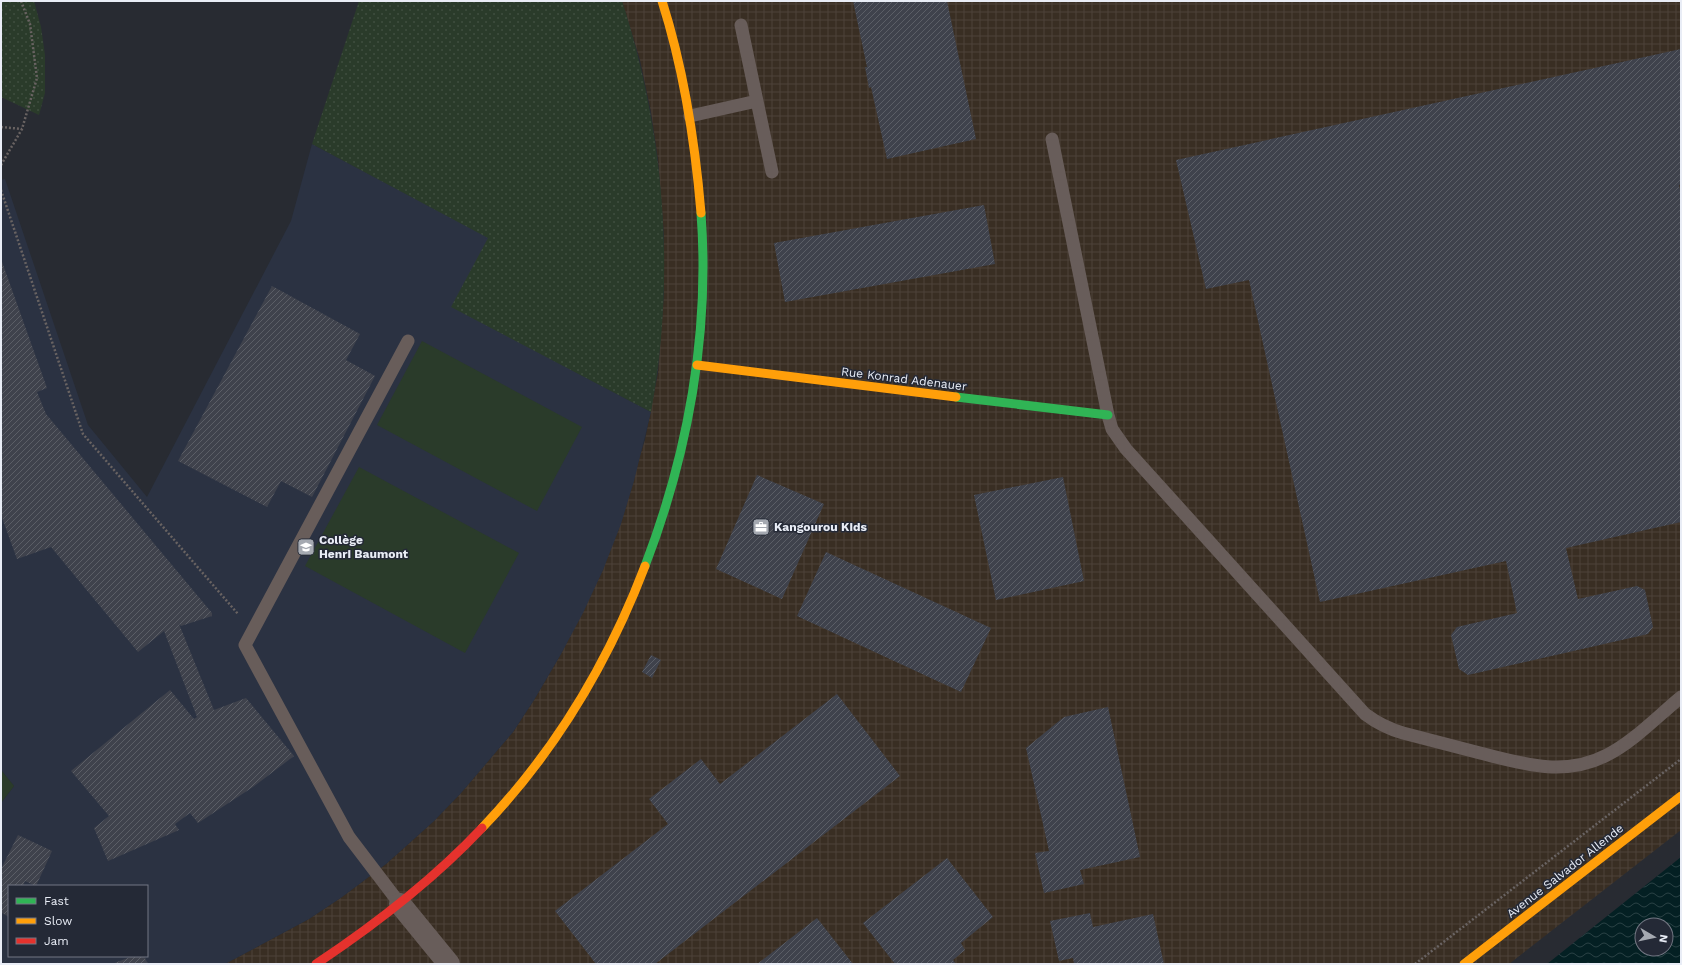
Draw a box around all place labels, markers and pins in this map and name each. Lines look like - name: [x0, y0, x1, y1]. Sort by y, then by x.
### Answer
- office icon: Kangourou Kids: [751, 517, 771, 537]
- place label: Kangourou Kids: [774, 520, 867, 534]
- place label: Collège Henri Baumont: [319, 533, 409, 561]
- school or university icon: Collège Henri Baumont: [296, 537, 316, 557]

